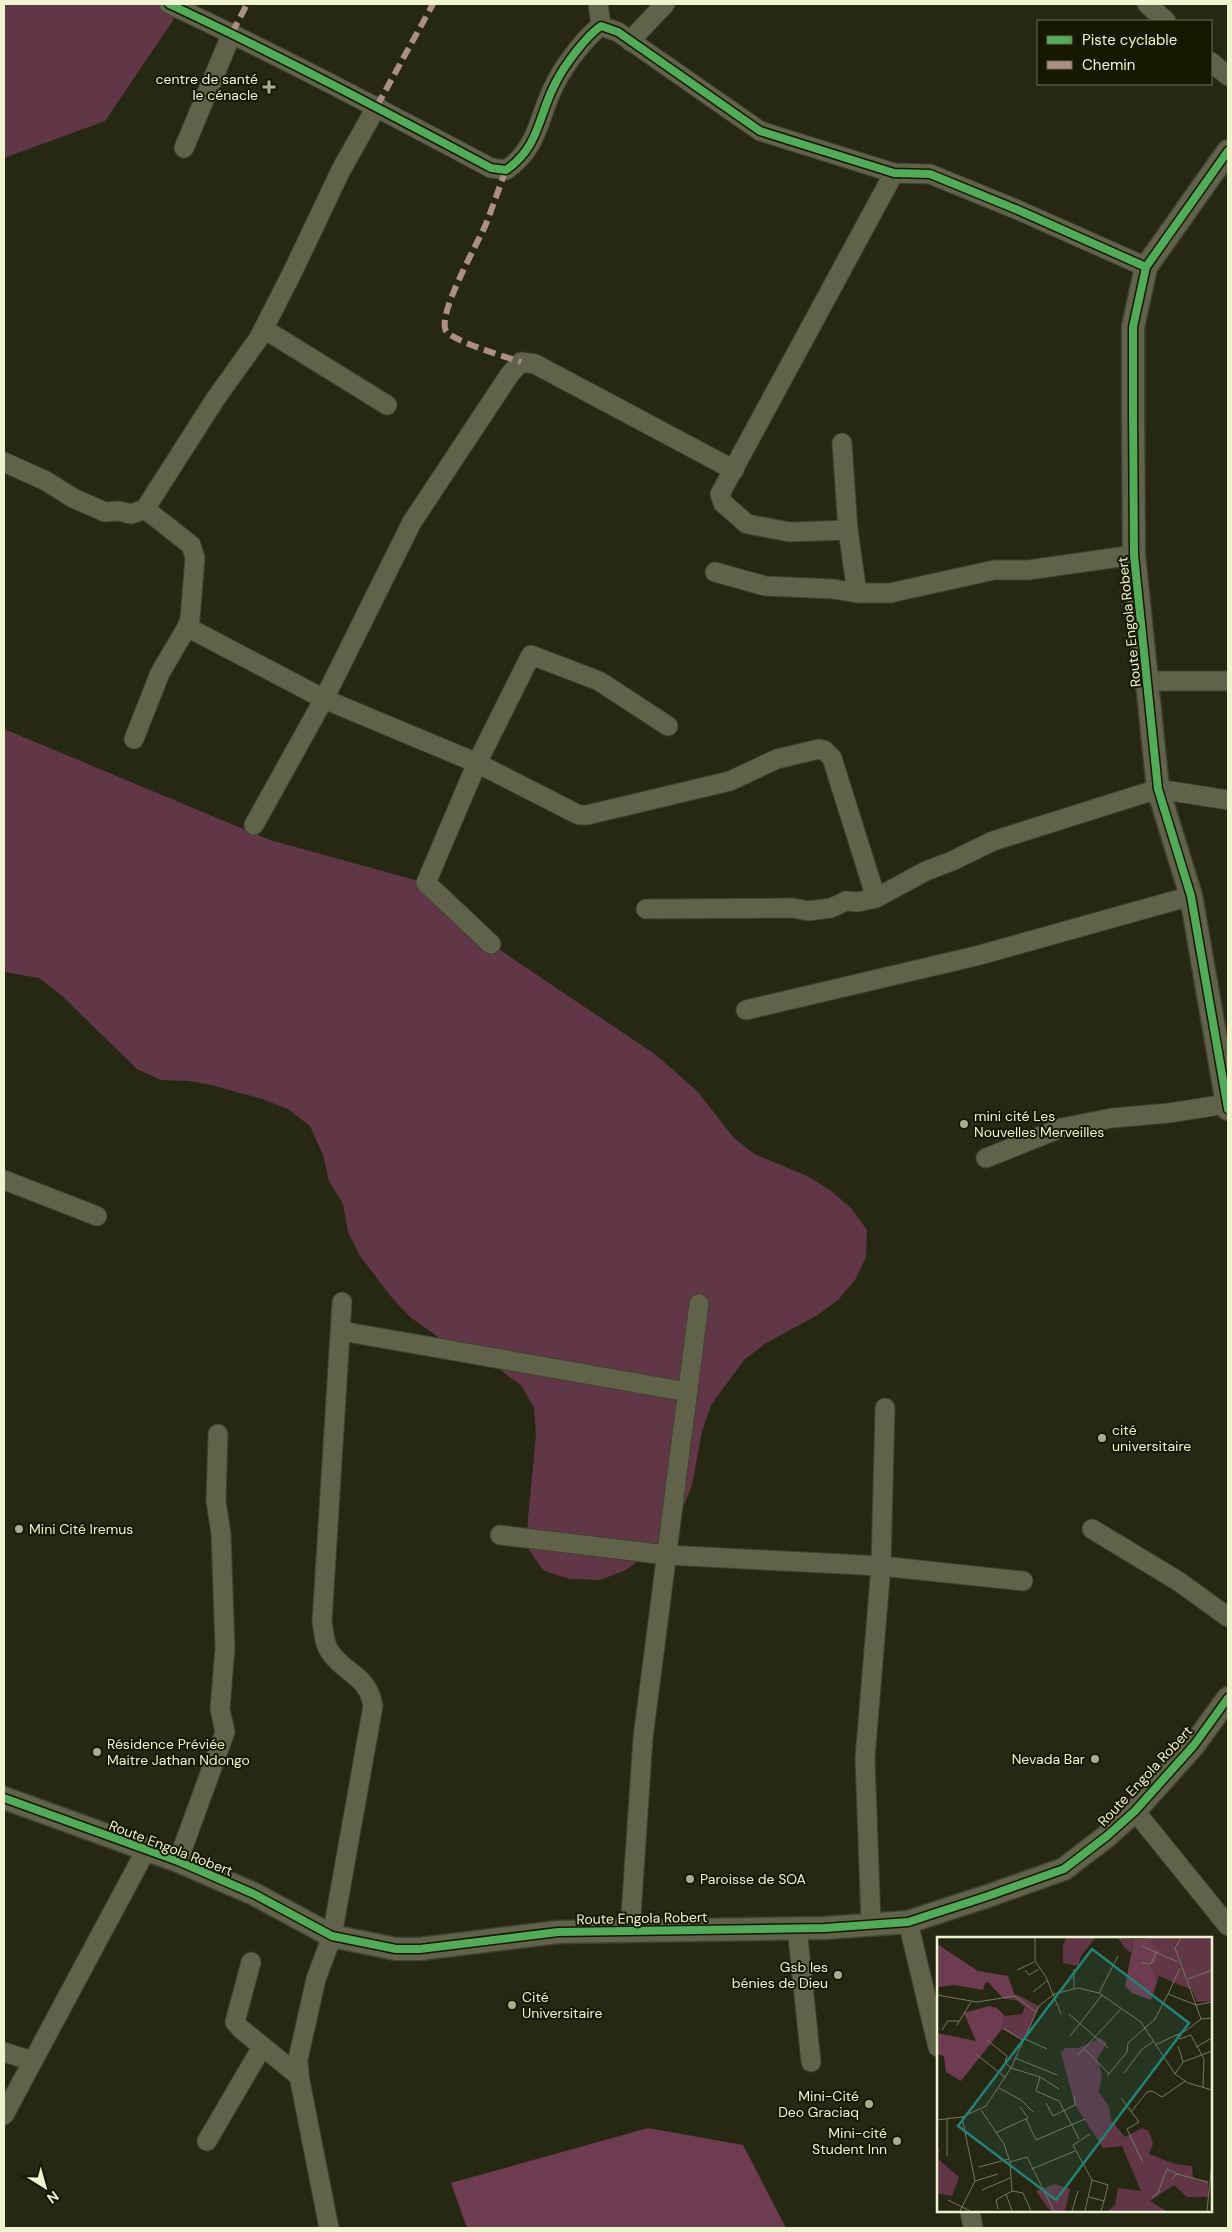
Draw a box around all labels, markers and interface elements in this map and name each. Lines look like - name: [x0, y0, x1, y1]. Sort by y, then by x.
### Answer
- legend: [1037, 20, 1212, 85]
- text: Piste cyclable: [1082, 30, 1177, 50]
- text: Chemin: [1082, 55, 1135, 75]
- place label: centre de santé le cénacle: [156, 70, 258, 104]
- marker: centre de santé le cénacle: [262, 80, 276, 94]
- street label: Route Engola Robert: [1113, 556, 1145, 688]
- place label: mini cité Les Nouvelles Merveilles: [974, 1107, 1104, 1141]
- marker: mini cité Les Nouvelles Merveilles: [958, 1118, 970, 1130]
- place label: cité universitaire: [1112, 1421, 1191, 1455]
- marker: cité universitaire: [1096, 1432, 1108, 1444]
- place label: Mini Cité Iremus: [29, 1520, 133, 1538]
- marker: Mini Cité Iremus: [13, 1523, 25, 1535]
- street label: Route Engola Robert: [1094, 1722, 1196, 1830]
- place label: Résidence Préviée Maitre Jathan Ndongo: [107, 1735, 250, 1769]
- marker: Résidence Préviée Maitre Jathan Ndongo: [91, 1746, 103, 1758]
- place label: Nevada Bar: [1012, 1750, 1085, 1768]
- marker: Nevada Bar: [1089, 1753, 1101, 1765]
- street label: Route Engola Robert: [107, 1816, 235, 1880]
- place label: Paroisse de SOA: [700, 1870, 806, 1888]
- marker: Paroisse de SOA: [684, 1873, 696, 1885]
- street label: Route Engola Robert: [576, 1908, 708, 1928]
- inset map: [937, 1937, 1212, 2212]
- place label: Gsb les bénies de Dieu: [732, 1958, 828, 1992]
- marker: Gsb les bénies de Dieu: [832, 1969, 844, 1981]
- place label: Cité Universitaire: [522, 1988, 602, 2022]
- marker: Cité Universitaire: [506, 1999, 518, 2011]
- place label: Mini-Cité Deo Graciaq: [778, 2087, 859, 2121]
- marker: Mini-Cité Deo Graciaq: [863, 2098, 875, 2110]
- place label: Mini-cité Student Inn: [812, 2124, 887, 2158]
- marker: Mini-cité Student Inn: [891, 2135, 903, 2147]
- north arrow: [20, 2162, 70, 2212]
- text: N: [43, 2187, 62, 2208]

